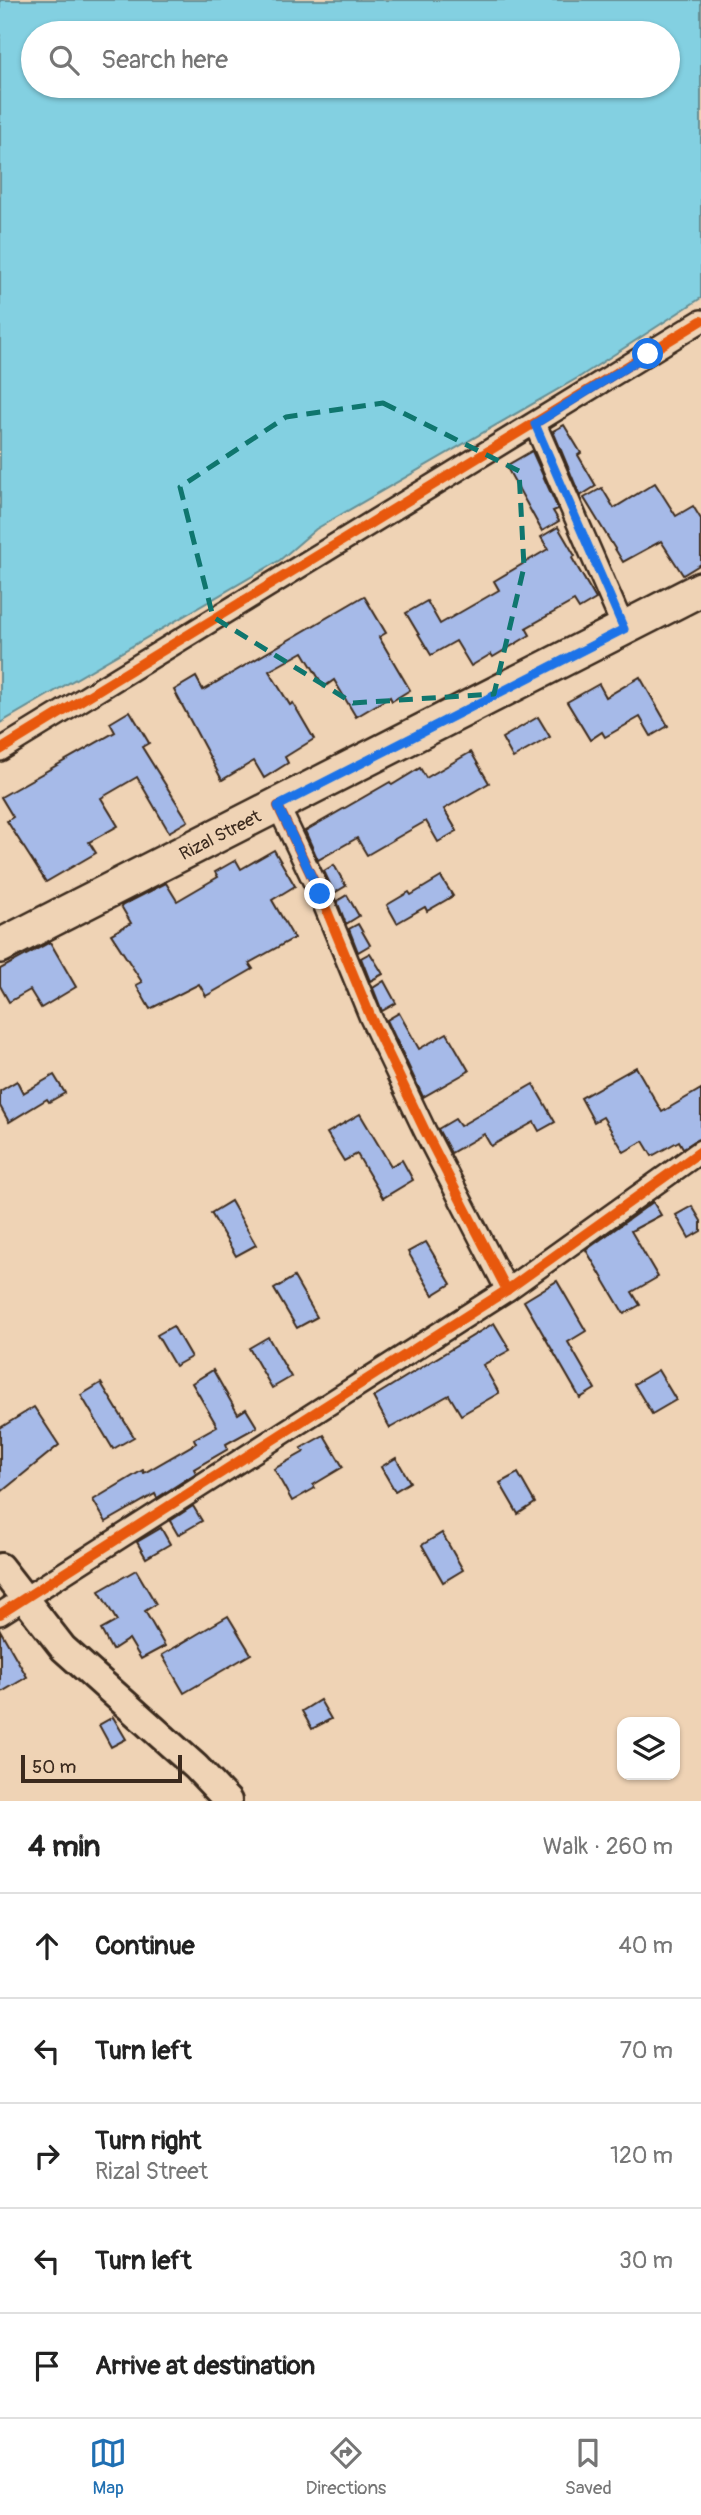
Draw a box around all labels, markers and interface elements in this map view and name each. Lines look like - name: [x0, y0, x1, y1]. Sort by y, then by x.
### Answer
- search box: [21, 21, 680, 98]
- icon: search: [45, 41, 83, 79]
- text: Search here: [101, 44, 228, 76]
- route start: [632, 338, 663, 369]
- street label: Rizal Street: [176, 805, 265, 866]
- route end: [304, 878, 335, 909]
- map controls: [617, 1717, 680, 1780]
- button: layers: [617, 1717, 680, 1780]
- scale bar: [21, 1752, 182, 1784]
- text: 50 m: [32, 1755, 76, 1779]
- text: 4 min: [28, 1828, 101, 1865]
- text: Walk · 260 m: [543, 1832, 673, 1861]
- icon: ahead: [28, 1927, 66, 1965]
- text: Continue: [95, 1930, 195, 1962]
- text: 40 m: [619, 1931, 673, 1960]
- icon: left: [28, 2032, 66, 2070]
- text: Turn left: [95, 2035, 191, 2067]
- text: 70 m: [620, 2036, 673, 2065]
- text: Turn right: [95, 2125, 201, 2157]
- icon: right: [28, 2137, 66, 2175]
- text: 120 m: [610, 2141, 673, 2170]
- text: Rizal Street: [95, 2157, 208, 2186]
- icon: left: [28, 2242, 66, 2280]
- text: Turn left: [95, 2245, 191, 2277]
- text: 30 m: [619, 2246, 673, 2275]
- icon: arrive: [28, 2347, 66, 2385]
- text: Arrive at destination: [95, 2350, 315, 2382]
- tab: Map: [89, 2434, 127, 2500]
- tab: Directions: [306, 2434, 386, 2500]
- tab: Saved: [565, 2434, 612, 2500]

